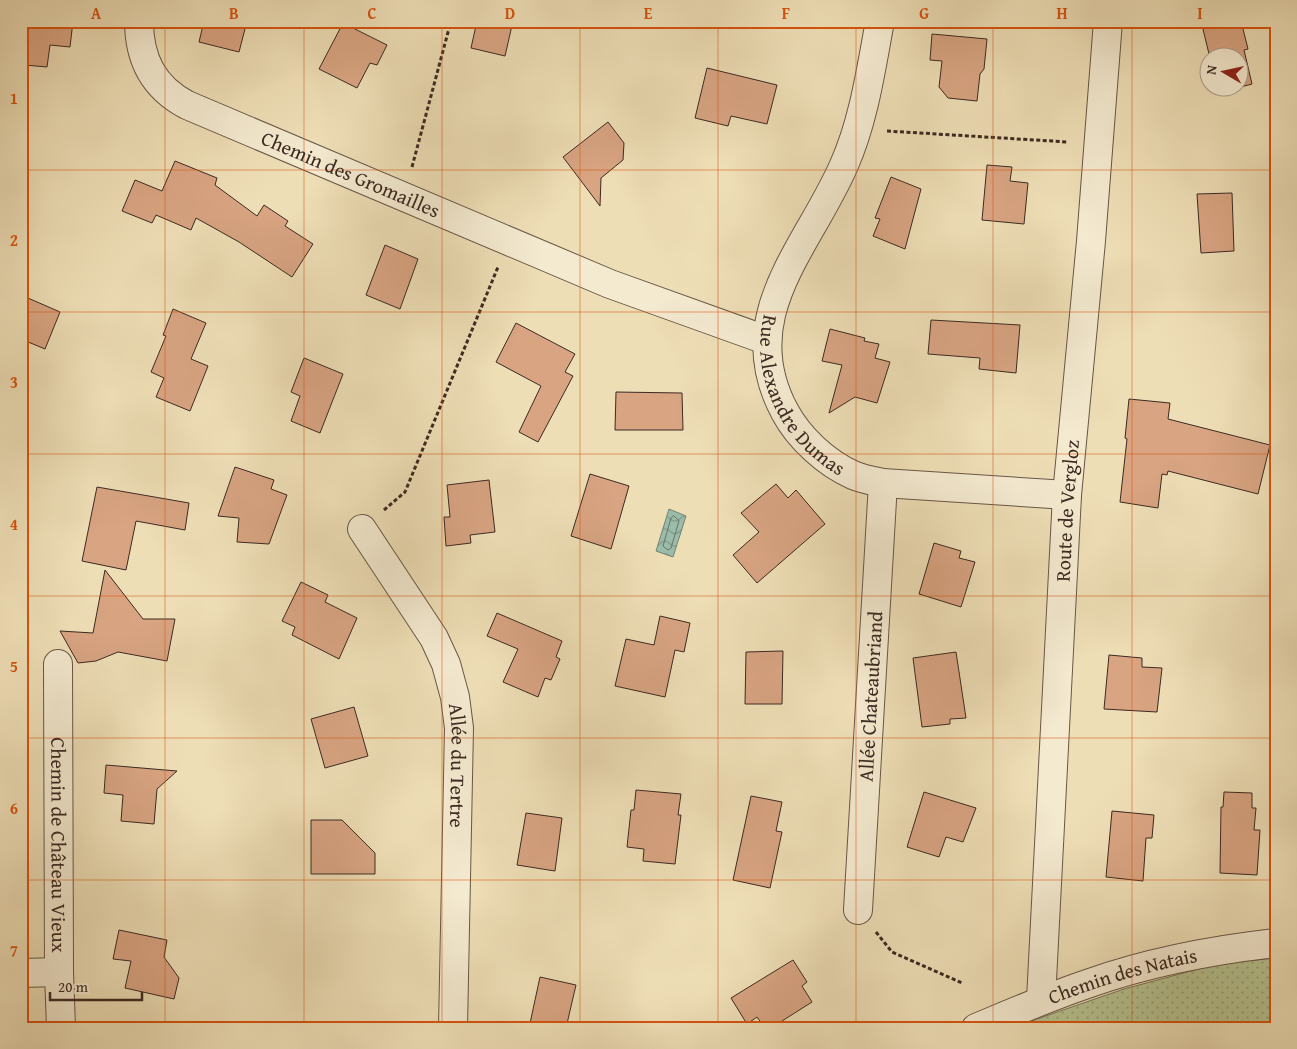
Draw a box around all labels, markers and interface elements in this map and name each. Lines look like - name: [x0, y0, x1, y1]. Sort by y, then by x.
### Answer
- text: A: [91, 1, 102, 25]
- text: B: [229, 1, 239, 25]
- text: C: [367, 1, 377, 25]
- text: D: [505, 1, 515, 25]
- text: E: [644, 1, 653, 25]
- text: F: [782, 1, 790, 25]
- text: G: [919, 1, 929, 25]
- text: H: [1056, 1, 1068, 25]
- text: I: [1197, 1, 1203, 25]
- north arrow: [1200, 48, 1250, 98]
- text: N: [1201, 63, 1222, 76]
- text: 1: [10, 86, 18, 110]
- street label: Chemin des Gromailles: [257, 123, 445, 224]
- text: 2: [10, 228, 18, 252]
- street label: Rue Alexandre Dumas: [753, 313, 851, 482]
- text: 3: [10, 370, 18, 394]
- street label: Route de Vergloz: [1048, 438, 1086, 582]
- text: 4: [10, 512, 18, 536]
- street label: Allée Chateaubriand: [851, 610, 889, 782]
- text: 5: [10, 654, 18, 678]
- street label: Allée du Tertre: [442, 701, 474, 828]
- street label: Chemin de Château Vieux: [44, 737, 74, 954]
- text: 6: [10, 796, 18, 820]
- text: 7: [10, 938, 18, 962]
- street label: Chemin des Natais: [1044, 940, 1199, 1011]
- scale bar: [50, 969, 142, 1001]
- text: 20 m: [58, 976, 89, 997]

